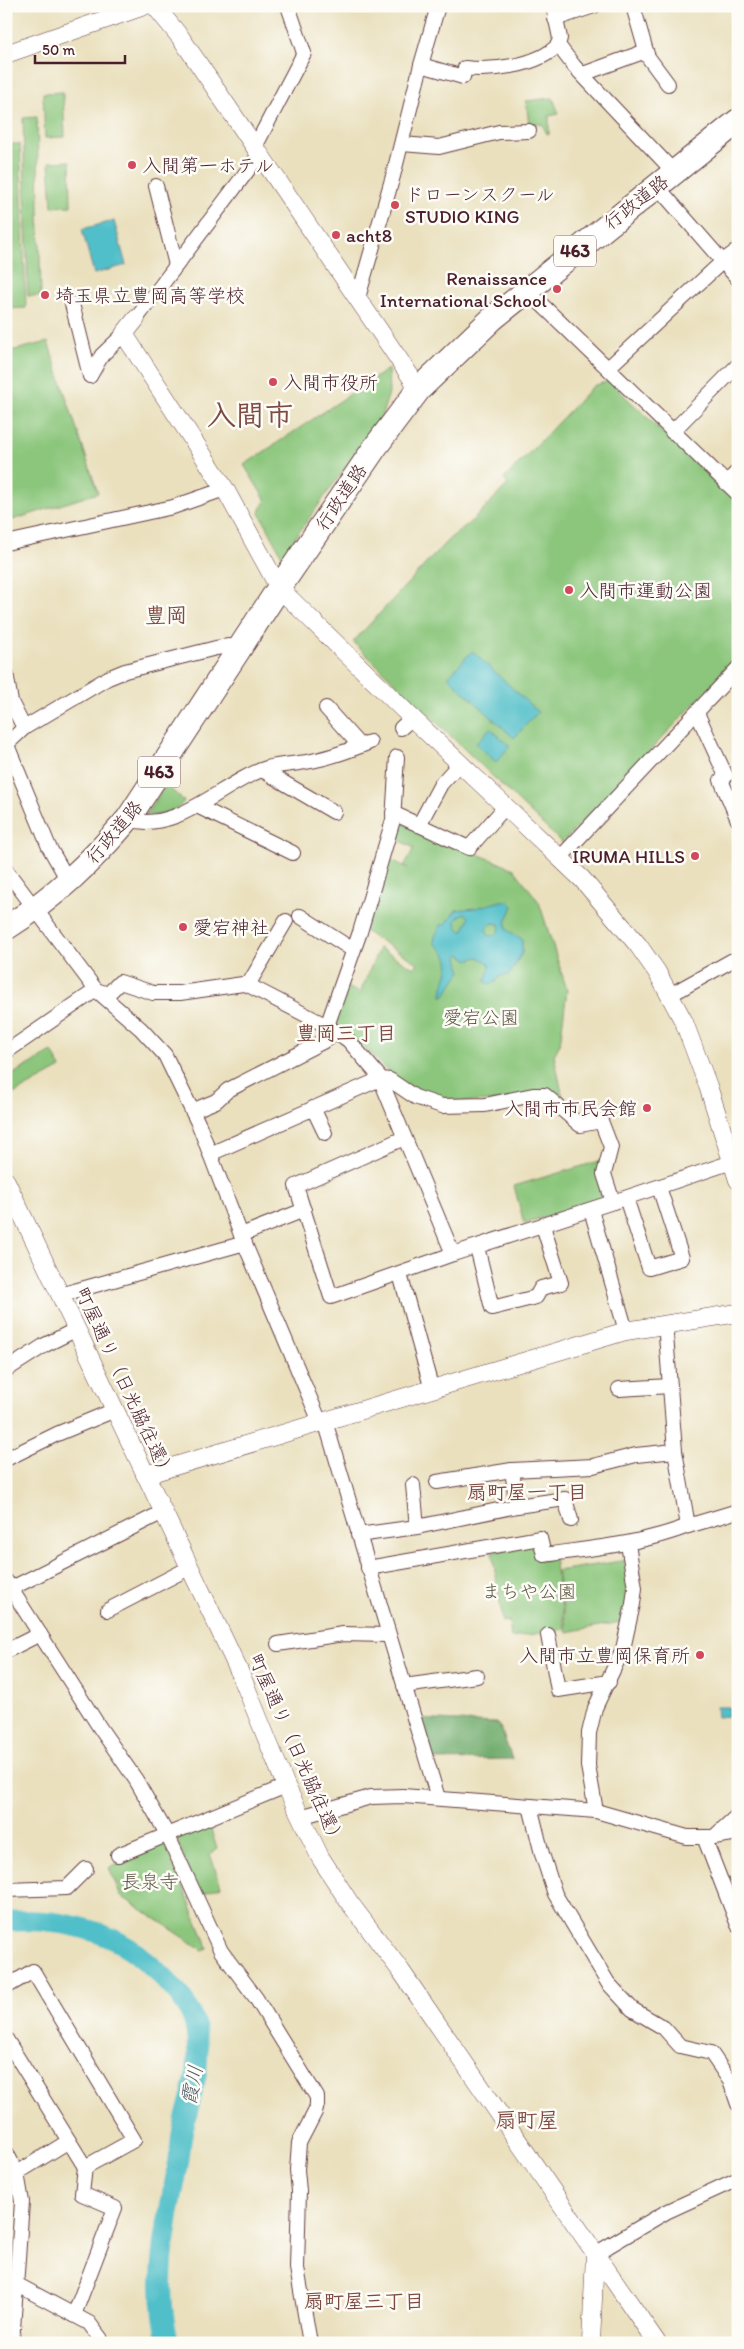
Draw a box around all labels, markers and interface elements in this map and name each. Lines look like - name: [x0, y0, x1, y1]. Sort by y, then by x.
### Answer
- scale bar: [35, 32, 125, 64]
- text: 50 m: [42, 41, 75, 59]
- place label: 入間第一ホテル: [142, 154, 274, 177]
- marker: 入間第一ホテル: [126, 159, 138, 171]
- street label: 行政道路: [599, 170, 673, 234]
- place label: ドローンスクール STUDIO KING: [405, 183, 555, 228]
- marker: ドローンスクール STUDIO KING: [389, 199, 401, 211]
- place label: acht8: [346, 224, 392, 247]
- marker: acht8: [330, 229, 342, 241]
- road number: 463: [554, 236, 596, 266]
- place label: Renaissance International School: [380, 267, 548, 312]
- marker: Renaissance International School: [551, 283, 563, 295]
- place label: 埼玉県立豊岡高等学校: [55, 284, 245, 307]
- marker: 埼玉県立豊岡高等学校: [39, 289, 51, 301]
- place label: 入間市役所: [283, 371, 378, 394]
- marker: 入間市役所: [267, 376, 279, 388]
- district label: 入間市: [206, 397, 294, 432]
- street label: 行政道路: [310, 459, 372, 535]
- place label: 入間市運動公園: [579, 579, 712, 602]
- marker: 入間市運動公園: [563, 584, 575, 596]
- district label: 豊岡: [145, 602, 187, 627]
- road number: 463: [138, 756, 180, 788]
- street label: 行政道路: [81, 795, 147, 869]
- place label: IRUMA HILLS: [572, 845, 685, 868]
- marker: IRUMA HILLS: [689, 850, 701, 862]
- place label: 愛宕神社: [193, 916, 269, 939]
- marker: 愛宕神社: [177, 921, 189, 933]
- park label: 愛宕公園: [443, 1006, 519, 1029]
- district label: 豊岡三丁目: [296, 1021, 396, 1045]
- place label: 入間市市民会館: [504, 1097, 637, 1120]
- marker: 入間市市民会館: [641, 1102, 653, 1114]
- street label: 町屋通り（日光脇往還）: [70, 1283, 180, 1483]
- district label: 扇町屋一丁目: [467, 1480, 587, 1504]
- park label: まちや公園: [481, 1580, 577, 1603]
- place label: 入間市立豊岡保育所: [519, 1644, 690, 1667]
- marker: 入間市立豊岡保育所: [694, 1649, 706, 1661]
- street label: 町屋通り（日光脇往還）: [244, 1650, 350, 1850]
- park label: 長泉寺: [121, 1870, 179, 1893]
- water label: 霞川: [176, 2063, 208, 2107]
- district label: 扇町屋: [496, 2107, 559, 2132]
- district label: 扇町屋三丁目: [304, 2289, 424, 2313]

